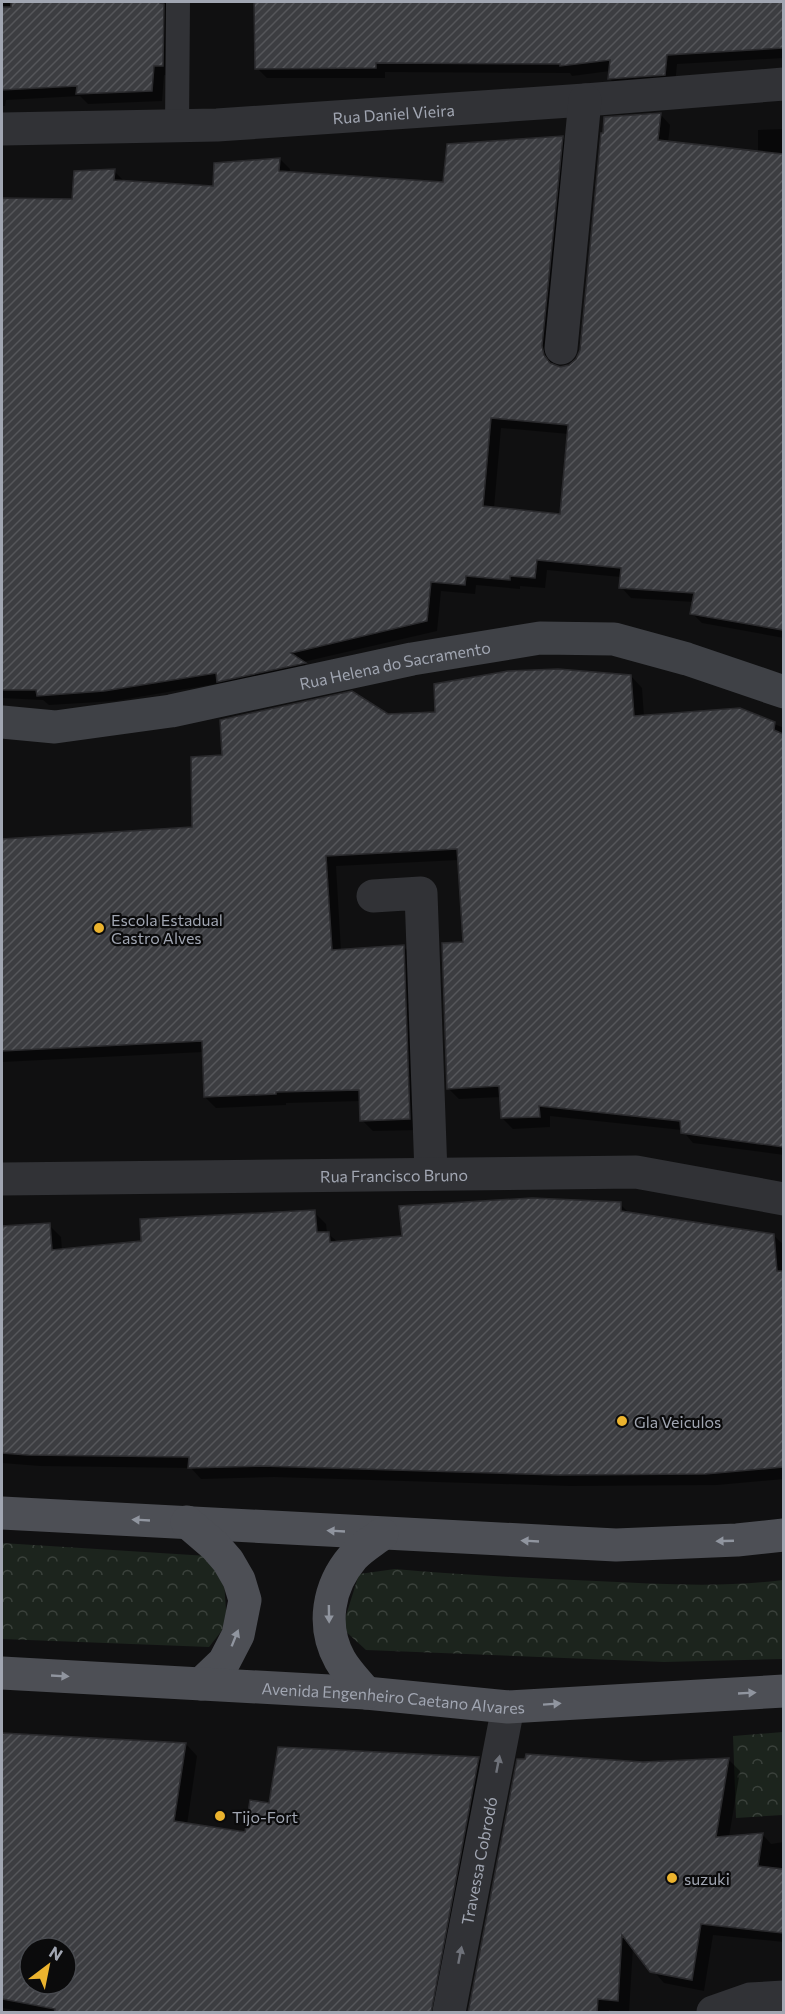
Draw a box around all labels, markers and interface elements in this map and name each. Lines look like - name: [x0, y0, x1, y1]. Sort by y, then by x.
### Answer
- street label: Rua Daniel Vieira: [332, 99, 455, 127]
- street label: Rua Helena do Sacramento: [297, 637, 492, 693]
- place label: Escola Estadual Castro Alves: [111, 910, 223, 947]
- marker: Escola Estadual Castro Alves: [92, 921, 106, 935]
- street label: Rua Francisco Bruno: [320, 1164, 468, 1185]
- place label: Gla Veiculos: [634, 1412, 721, 1431]
- marker: Gla Veiculos: [615, 1414, 629, 1428]
- one-way arrow: [132, 1515, 151, 1525]
- one-way arrow: [326, 1526, 345, 1536]
- one-way arrow: [716, 1536, 735, 1545]
- one-way arrow: [521, 1537, 540, 1546]
- one-way arrow: [325, 1605, 334, 1624]
- one-way arrow: [230, 1628, 240, 1646]
- one-way arrow: [50, 1672, 69, 1681]
- street label: Avenida Engenheiro Caetano Alvares: [261, 1678, 525, 1717]
- one-way arrow: [738, 1688, 757, 1697]
- one-way arrow: [543, 1700, 562, 1709]
- one-way arrow: [494, 1754, 503, 1773]
- street label: Travessa Cobrodó: [457, 1795, 500, 1927]
- place label: Tijo-Fort: [232, 1807, 299, 1826]
- marker: Tijo-Fort: [213, 1809, 227, 1823]
- place label: suzuki: [684, 1869, 730, 1888]
- marker: suzuki: [665, 1871, 679, 1885]
- north arrow: [18, 1936, 78, 1996]
- text: N: [46, 1942, 66, 1964]
- one-way arrow: [456, 1945, 465, 1964]

